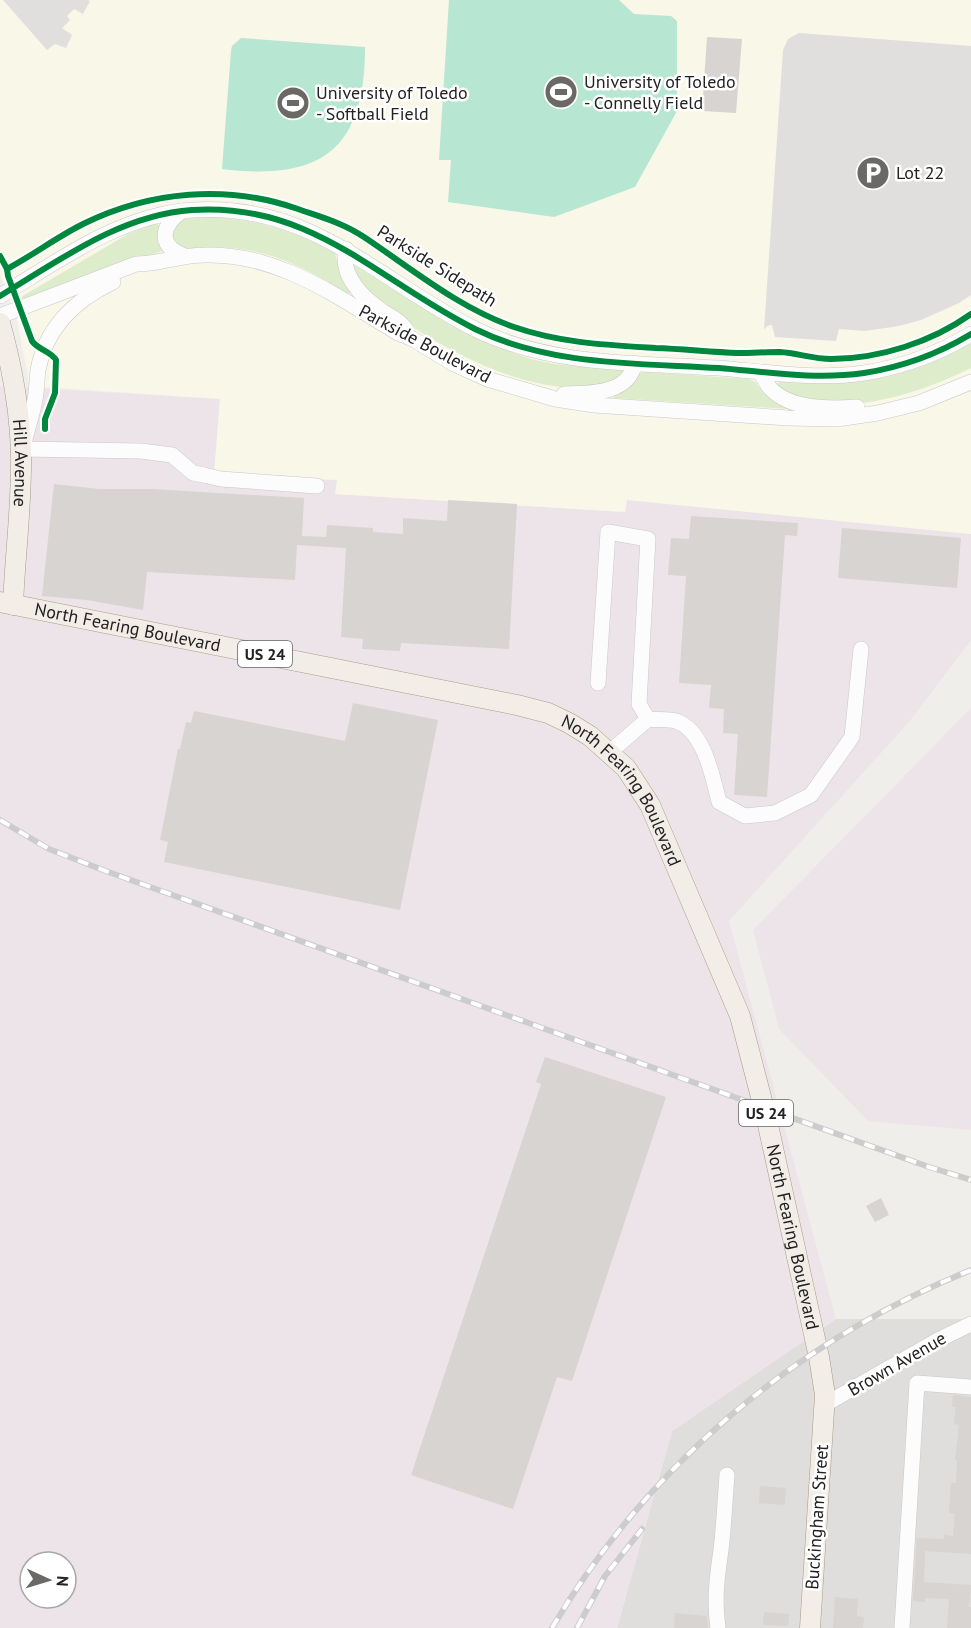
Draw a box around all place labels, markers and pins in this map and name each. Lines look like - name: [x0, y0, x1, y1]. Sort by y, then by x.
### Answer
- place label: University of Toledo - Connelly Field: [584, 70, 736, 114]
- sports icon: University of Toledo - Connelly Field: [543, 74, 579, 110]
- place label: University of Toledo - Softball Field: [316, 81, 468, 125]
- sports icon: University of Toledo - Softball Field: [275, 85, 311, 121]
- parking icon: Lot 22: [855, 155, 891, 191]
- place label: Lot 22: [896, 161, 944, 184]

